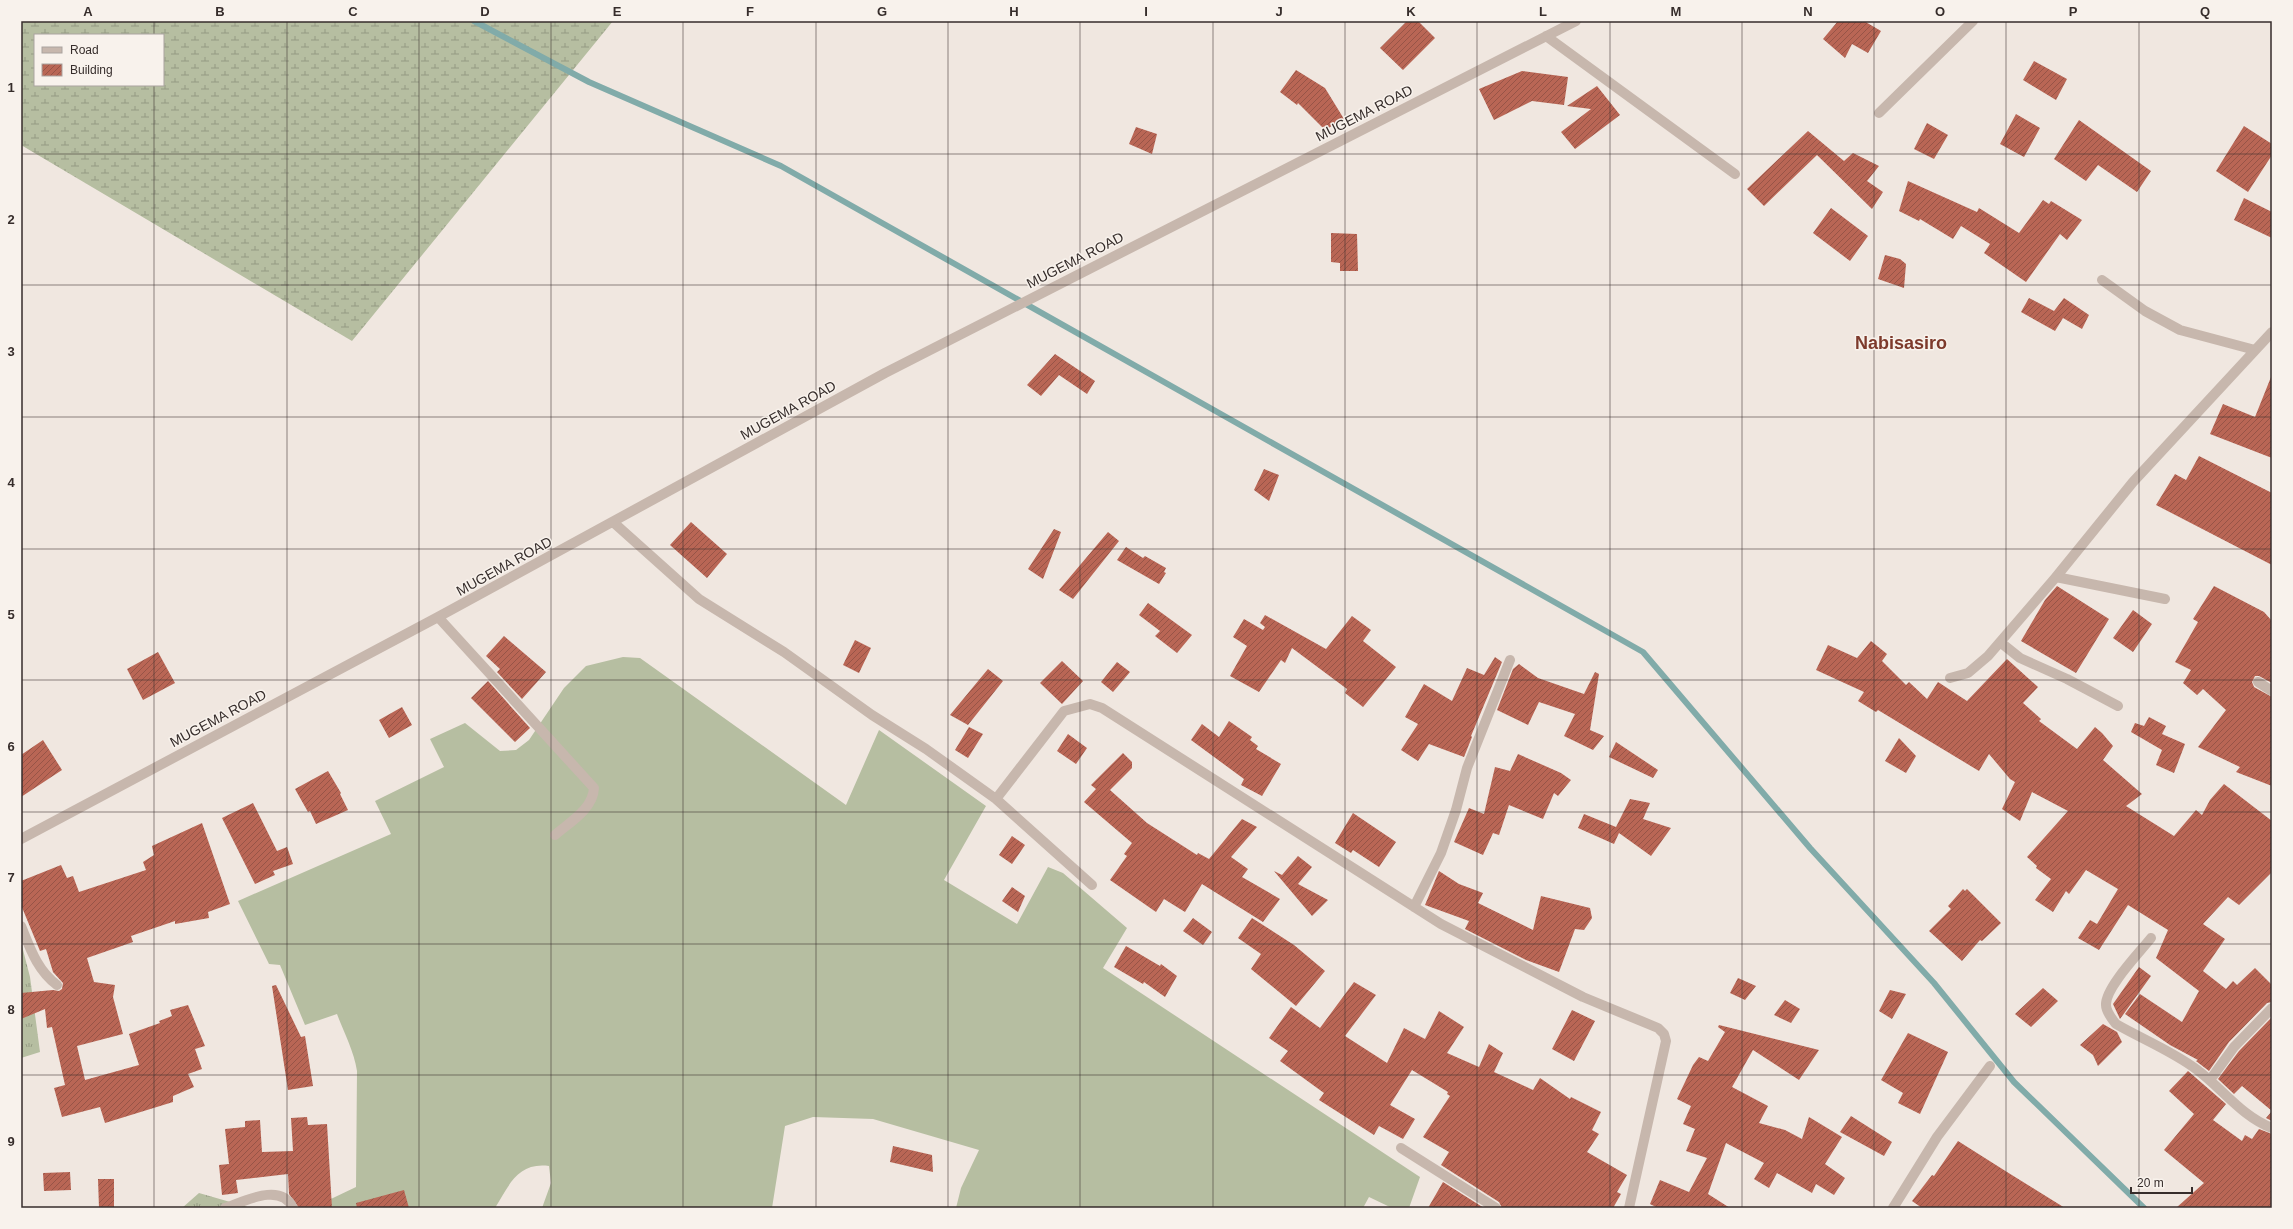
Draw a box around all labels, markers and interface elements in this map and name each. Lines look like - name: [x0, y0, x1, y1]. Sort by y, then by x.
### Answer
- text: A: [83, 4, 93, 19]
- text: B: [215, 4, 225, 19]
- text: C: [348, 4, 358, 19]
- text: D: [480, 4, 490, 19]
- text: E: [613, 4, 622, 19]
- text: F: [746, 4, 754, 19]
- text: G: [877, 4, 887, 19]
- text: H: [1009, 4, 1019, 19]
- text: I: [1144, 4, 1148, 19]
- text: J: [1275, 4, 1283, 19]
- text: K: [1406, 4, 1416, 19]
- text: L: [1539, 4, 1547, 19]
- text: M: [1671, 4, 1681, 19]
- text: N: [1803, 4, 1813, 19]
- text: O: [1935, 4, 1945, 19]
- text: P: [2069, 4, 2078, 19]
- text: Q: [2200, 4, 2210, 19]
- legend: [34, 34, 164, 86]
- text: Road: [70, 43, 99, 57]
- text: Building: [70, 63, 113, 77]
- text: 1: [7, 80, 15, 95]
- street label: MUGEMA ROAD: [1313, 82, 1415, 144]
- text: 2: [7, 212, 15, 227]
- street label: MUGEMA ROAD: [1024, 229, 1126, 291]
- district label: Nabisasiro: [1855, 333, 1947, 353]
- text: 3: [7, 344, 15, 359]
- street label: MUGEMA ROAD: [738, 377, 838, 443]
- text: 4: [7, 475, 15, 490]
- street label: MUGEMA ROAD: [454, 533, 554, 599]
- text: 5: [7, 607, 15, 622]
- street label: MUGEMA ROAD: [167, 686, 269, 750]
- text: 6: [7, 739, 15, 754]
- text: 7: [7, 870, 15, 885]
- text: 8: [7, 1002, 15, 1017]
- text: 9: [7, 1134, 15, 1149]
- scale bar: [2131, 1169, 2192, 1195]
- text: 20 m: [2137, 1176, 2164, 1190]

